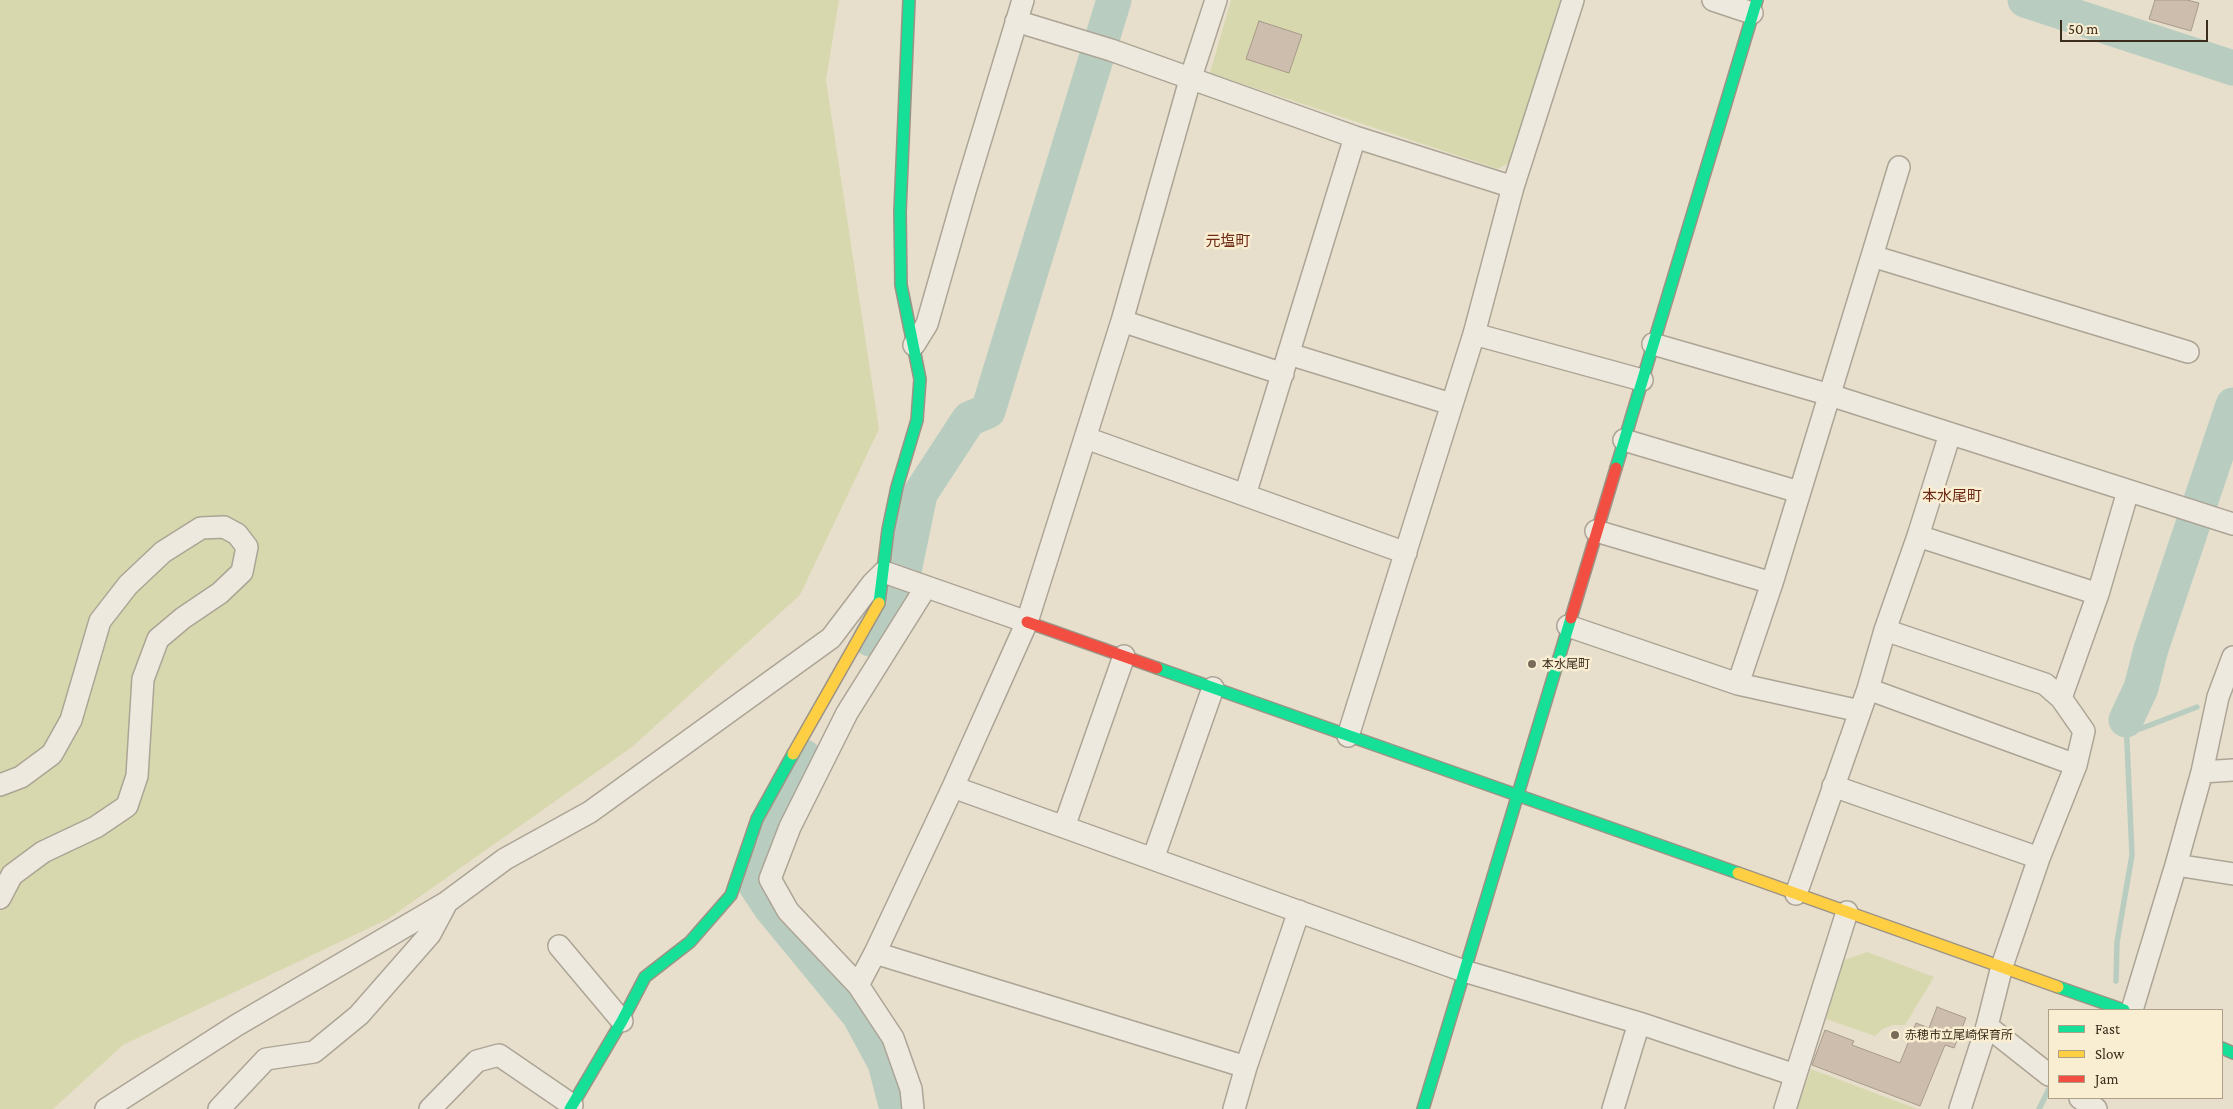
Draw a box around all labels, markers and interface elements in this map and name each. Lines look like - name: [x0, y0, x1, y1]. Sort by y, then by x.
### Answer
- scale bar: [2063, 10, 2210, 42]
- text: 50 m: [2068, 21, 2098, 37]
- district label: 元塩町: [1206, 232, 1250, 250]
- district label: 本水尾町: [1922, 487, 1982, 505]
- place label: 本水尾町: [1542, 657, 1590, 671]
- marker: 本水尾町: [1526, 658, 1538, 670]
- legend: [2048, 1009, 2223, 1099]
- text: Fast: [2095, 1021, 2120, 1037]
- place label: 赤穂市立尾崎保育所: [1905, 1028, 2013, 1042]
- marker: 赤穂市立尾崎保育所: [1889, 1029, 1901, 1041]
- text: Slow: [2095, 1046, 2124, 1062]
- text: Jam: [2095, 1071, 2118, 1087]

